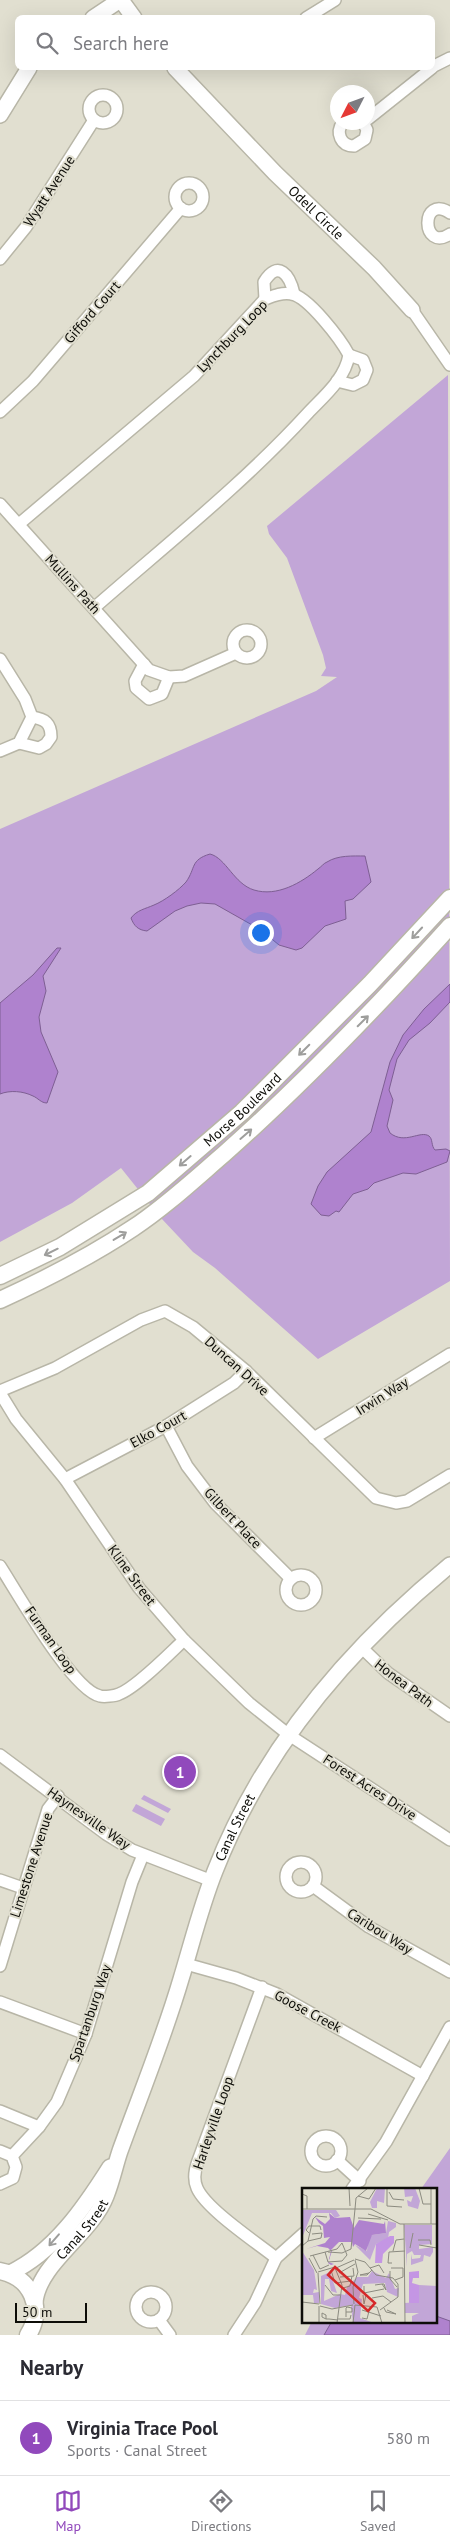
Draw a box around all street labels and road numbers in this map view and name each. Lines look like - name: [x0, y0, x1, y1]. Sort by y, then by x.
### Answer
- street label: Wyatt Avenue: [19, 152, 79, 230]
- street label: Odell Circle: [285, 182, 348, 243]
- street label: Gifford Court: [60, 277, 124, 347]
- street label: Lynchburg Loop: [193, 296, 271, 376]
- street label: Mullins Path: [41, 550, 105, 618]
- street label: Morse Boulevard: [200, 1069, 285, 1150]
- street label: Duncan Drive: [201, 1332, 273, 1400]
- street label: Irwin Way: [352, 1373, 412, 1419]
- street label: Elko Court: [127, 1406, 190, 1452]
- street label: Gilbert Place: [200, 1484, 266, 1552]
- street label: Kline Street: [104, 1541, 160, 1609]
- street label: Furman Loop: [21, 1603, 81, 1677]
- street label: Honea Path: [371, 1655, 437, 1711]
- street label: Forest Acres Drive: [320, 1750, 420, 1824]
- street label: Haynesville Way: [44, 1783, 134, 1854]
- street label: Canal Street: [211, 1790, 259, 1864]
- street label: Limestone Avenue: [6, 1810, 56, 1920]
- street label: Caribou Way: [344, 1904, 416, 1958]
- street label: Spartanburg Way: [65, 1961, 115, 2064]
- street label: Goose Creek: [271, 1986, 345, 2036]
- street label: Harleyville Loop: [189, 2074, 237, 2172]
- street label: Canal Street: [52, 2196, 112, 2263]

